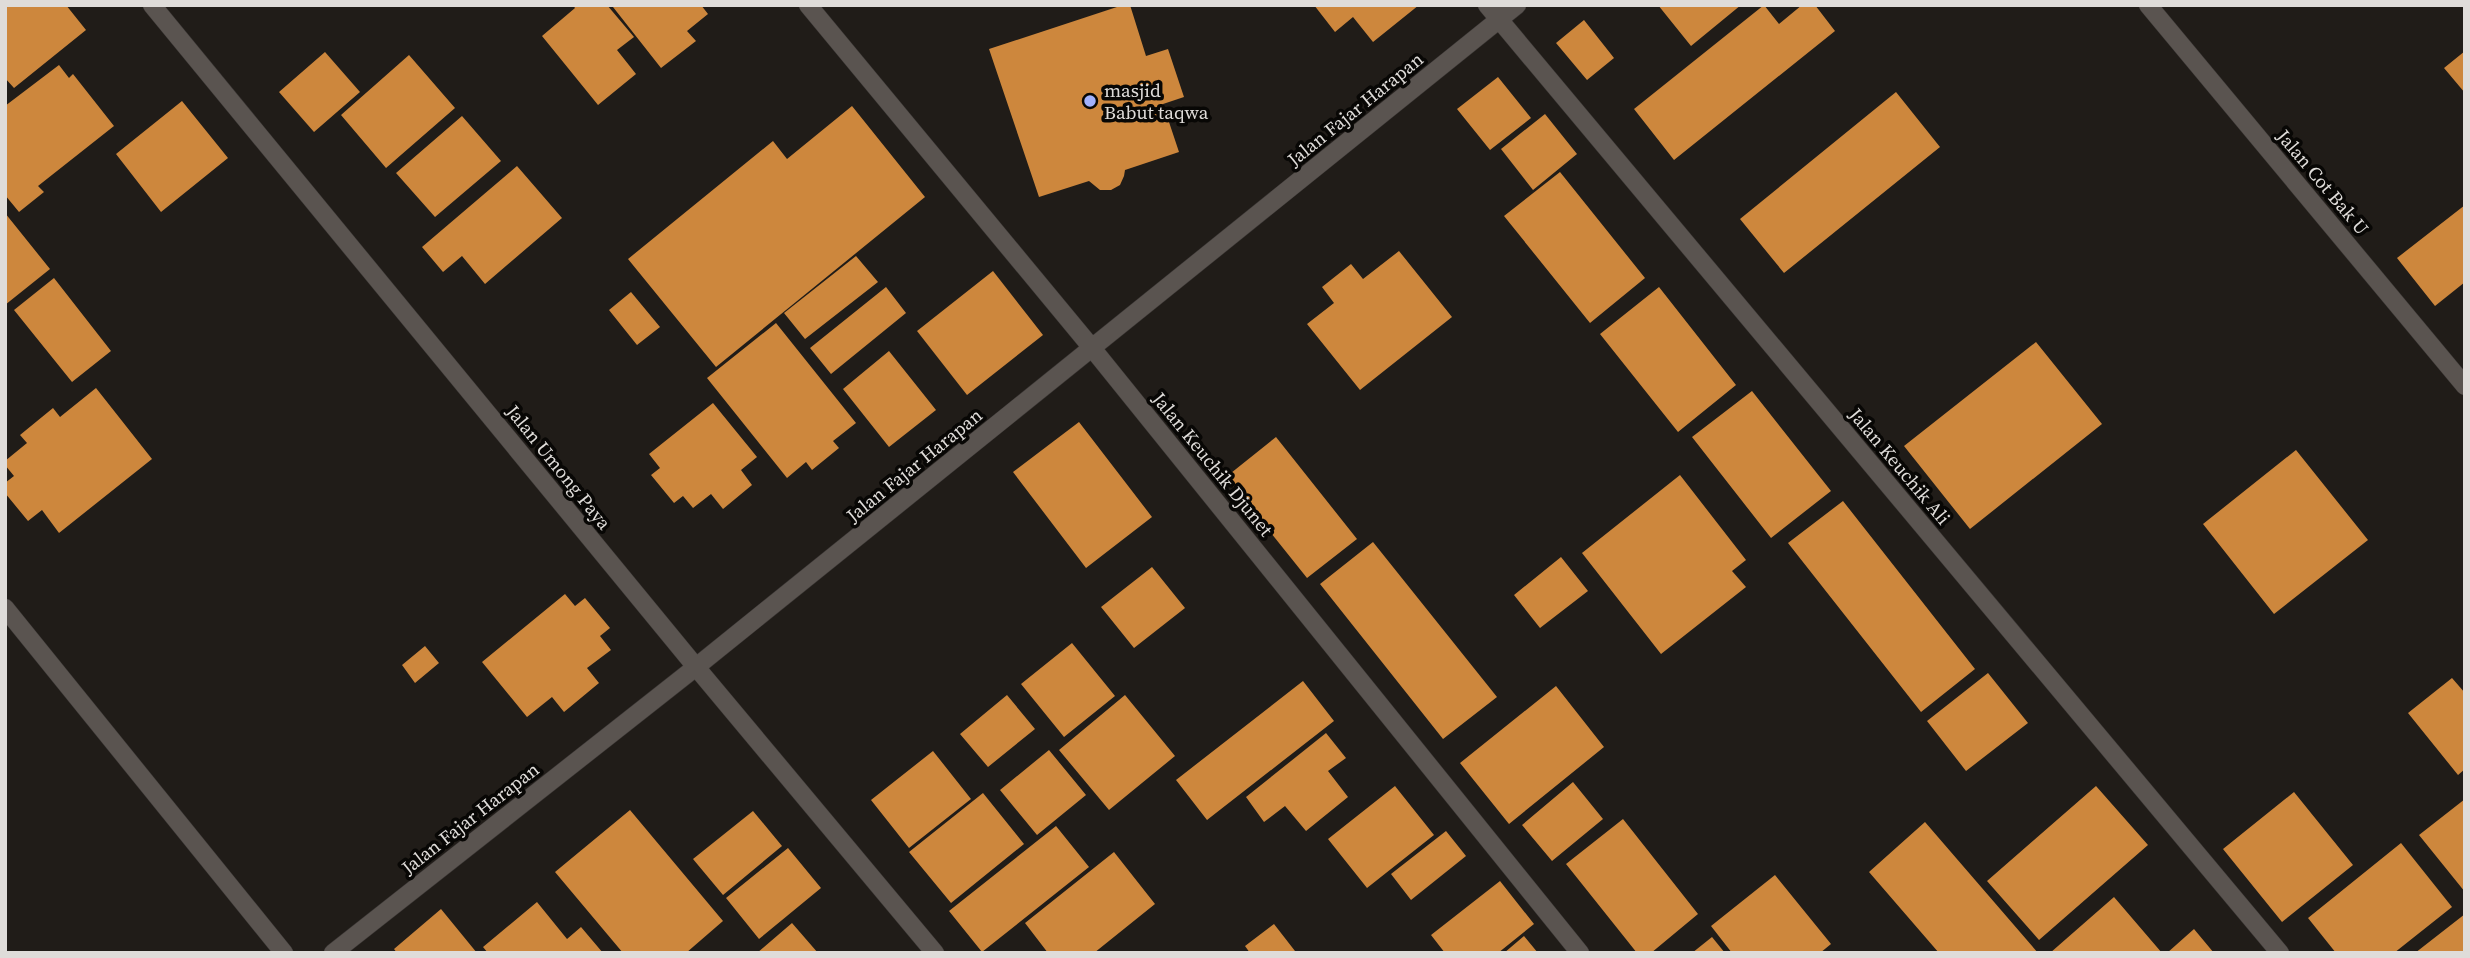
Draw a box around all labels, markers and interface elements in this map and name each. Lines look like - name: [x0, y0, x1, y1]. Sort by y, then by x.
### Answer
- street label: Jalan Fajar Harapan: [1281, 46, 1428, 173]
- place label: masjid Babut taqwa: [1104, 77, 1209, 125]
- marker: masjid Babut taqwa: [1082, 93, 1098, 109]
- street label: Jalan Cot Bak U: [2271, 123, 2375, 240]
- street label: Jalan Keuchik Djunet: [1146, 386, 1280, 542]
- street label: Jalan Umong Paya: [500, 398, 618, 535]
- street label: Jalan Keuchik Ali: [1843, 401, 1957, 530]
- street label: Jalan Fajar Harapan: [840, 402, 987, 529]
- street label: Jalan Fajar Harapan: [395, 756, 544, 881]

